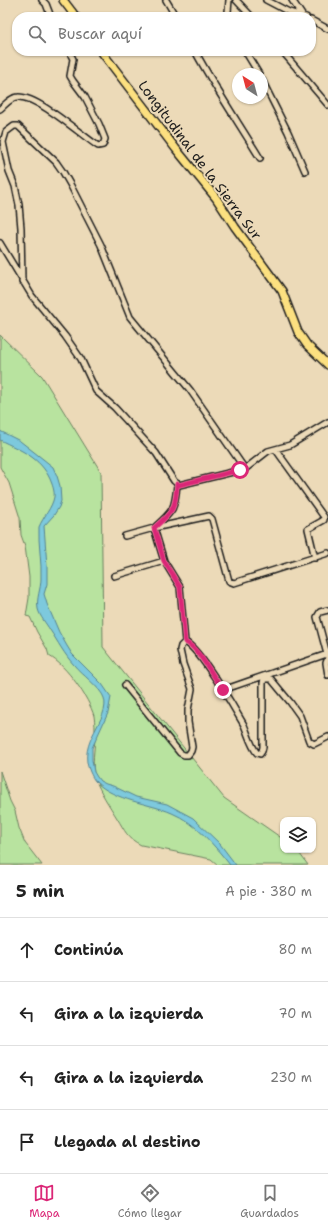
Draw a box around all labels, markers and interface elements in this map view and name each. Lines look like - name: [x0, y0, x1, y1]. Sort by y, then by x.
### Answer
- search box: [12, 12, 316, 56]
- icon: search: [26, 23, 48, 45]
- text: Buscar aquí: [58, 24, 142, 44]
- north arrow: [232, 68, 268, 104]
- street label: Longitudinal de la Sierra Sur: [134, 77, 266, 243]
- route start: [231, 461, 249, 479]
- route end: [214, 681, 232, 699]
- map controls: [280, 817, 316, 853]
- button: layers: [280, 817, 316, 853]
- text: 5 min: [16, 880, 64, 902]
- text: A pie · 380 m: [225, 883, 312, 900]
- icon: ahead: [16, 939, 38, 961]
- text: Continúa: [54, 940, 123, 960]
- text: 80 m: [278, 941, 312, 958]
- icon: left: [16, 1003, 38, 1025]
- text: Gira a la izquierda: [54, 1004, 203, 1024]
- text: 70 m: [278, 1005, 312, 1022]
- icon: left: [16, 1067, 38, 1089]
- text: Gira a la izquierda: [54, 1068, 203, 1088]
- text: 230 m: [270, 1069, 312, 1086]
- icon: arrive: [16, 1131, 38, 1153]
- text: Llegada al destino: [54, 1132, 201, 1152]
- tab: Mapa: [29, 1182, 60, 1221]
- tab: Cómo llegar: [118, 1182, 182, 1221]
- tab: Guardados: [240, 1182, 299, 1221]

